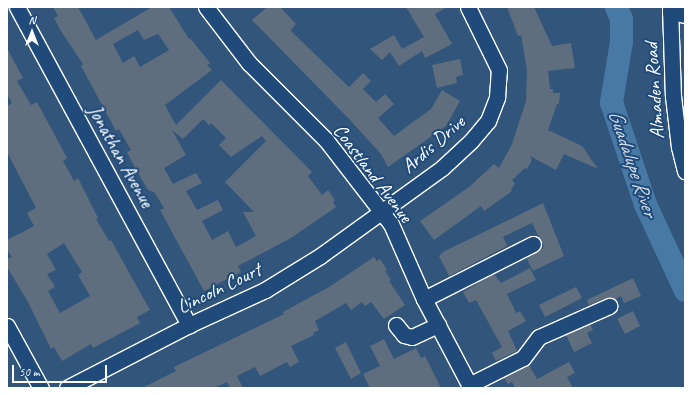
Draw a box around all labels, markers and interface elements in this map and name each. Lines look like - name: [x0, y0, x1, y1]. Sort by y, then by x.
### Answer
- north arrow: [12, 12, 52, 52]
- text: N: [29, 13, 35, 27]
- street label: Almaden Road: [639, 42, 669, 140]
- street label: Jonathan Avenue: [83, 100, 159, 212]
- water label: Guadalupe River: [603, 106, 663, 220]
- street label: Ardis Drive: [396, 110, 470, 178]
- street label: Coastland Avenue: [328, 119, 418, 227]
- street label: Lincoln Court: [173, 257, 265, 319]
- scale bar: [14, 357, 109, 383]
- text: 50 m: [19, 364, 39, 380]

